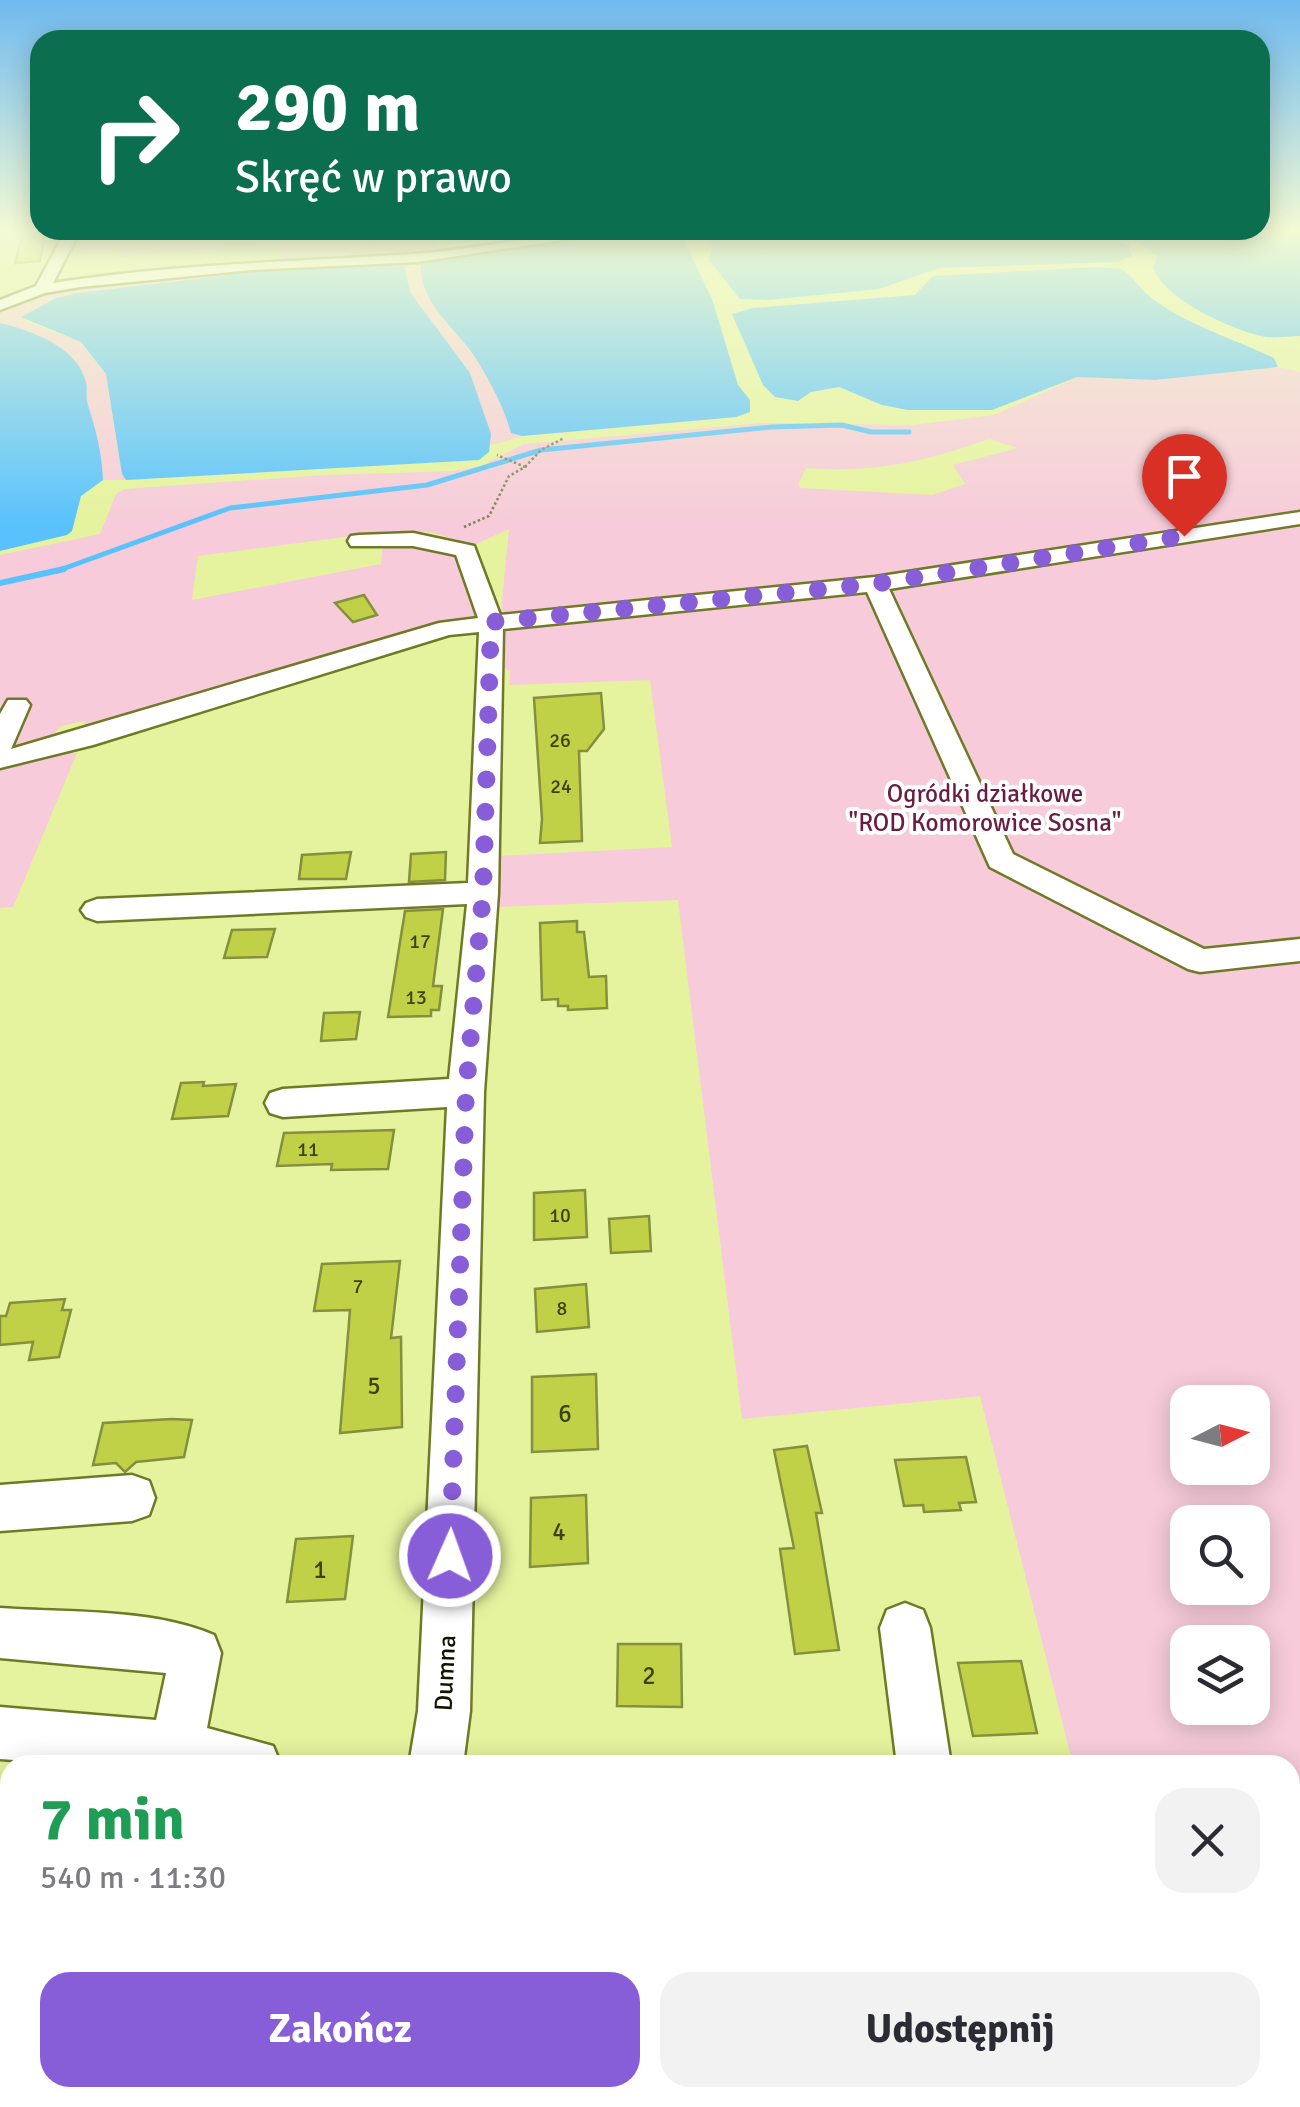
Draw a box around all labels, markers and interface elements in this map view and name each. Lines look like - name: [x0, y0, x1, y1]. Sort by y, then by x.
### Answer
- text: 290 m: [235, 64, 420, 150]
- icon: right: [70, 70, 200, 200]
- text: Skręć w prawo: [235, 150, 512, 205]
- pin: [1142, 434, 1227, 537]
- icon: arrive: [1157, 449, 1212, 504]
- house number: 26: [549, 728, 571, 753]
- house number: 24: [550, 774, 572, 799]
- park label: Ogródki działkowe "ROD Komorowice Sosna": [849, 778, 1121, 838]
- house number: 17: [409, 929, 431, 954]
- house number: 13: [405, 985, 427, 1010]
- house number: 11: [297, 1137, 319, 1162]
- house number: 10: [549, 1203, 571, 1228]
- house number: 7: [353, 1274, 363, 1299]
- house number: 8: [557, 1296, 567, 1321]
- house number: 5: [367, 1370, 381, 1401]
- north arrow: [1170, 1385, 1270, 1485]
- map controls: [1170, 1385, 1270, 1725]
- house number: 6: [558, 1398, 572, 1429]
- position arrow: [398, 1504, 502, 1608]
- button: search: [1170, 1505, 1270, 1605]
- house number: 4: [552, 1516, 566, 1547]
- house number: 1: [313, 1554, 327, 1585]
- button: layers: [1170, 1625, 1270, 1725]
- street label: Dumna: [428, 1634, 462, 1712]
- house number: 2: [642, 1660, 656, 1691]
- text: 7 min: [40, 1783, 185, 1857]
- button: close: [1155, 1788, 1260, 1893]
- text: 540 m · 11:30: [40, 1858, 226, 1897]
- button: Zakończ: [40, 1972, 640, 2087]
- button: Udostępnij: [660, 1972, 1260, 2087]

